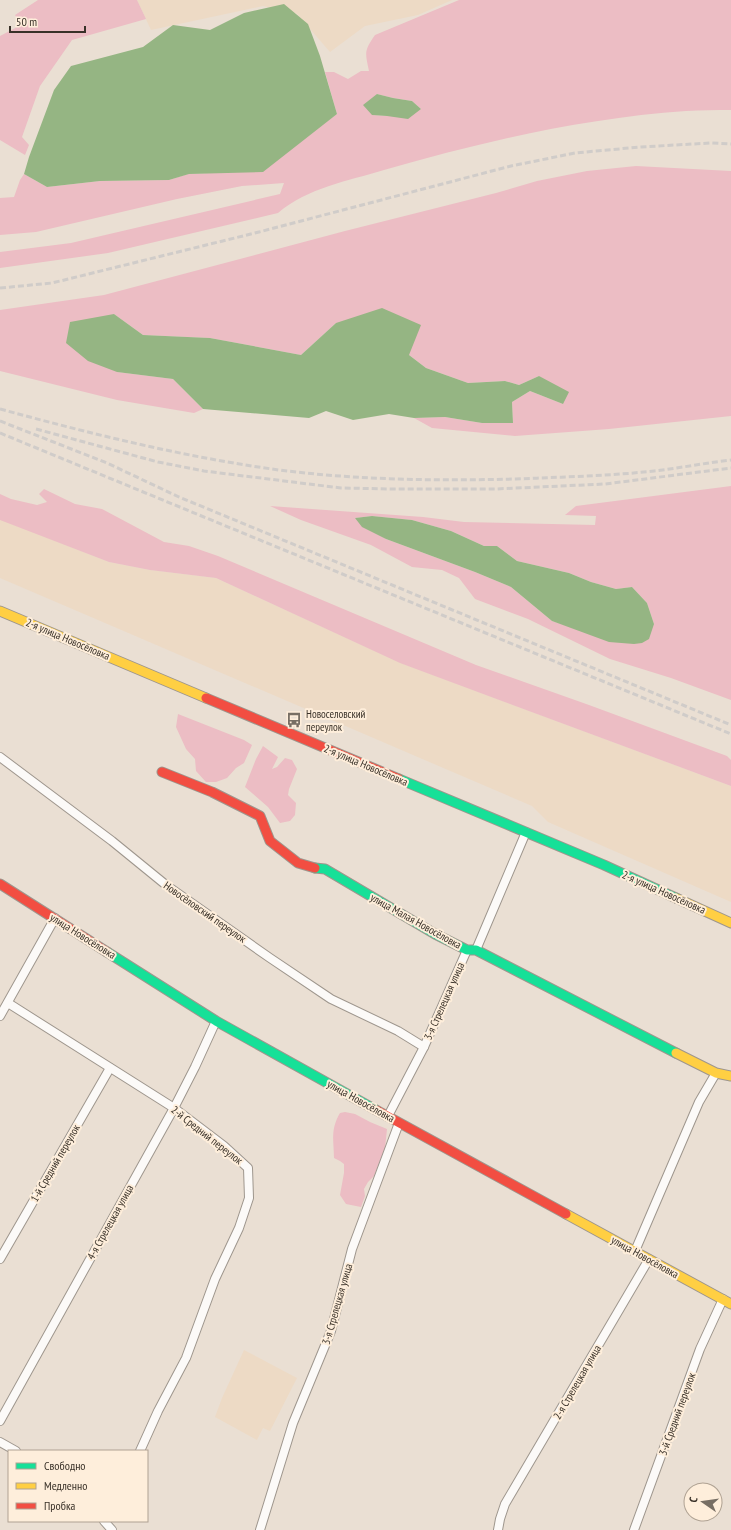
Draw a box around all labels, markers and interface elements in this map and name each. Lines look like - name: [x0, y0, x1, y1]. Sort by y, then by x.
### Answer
- scale bar: [10, 8, 85, 34]
- text: 50 m: [16, 14, 37, 29]
- street label: 2-я улица Новосёловка: [24, 615, 112, 663]
- place label: Новоселовский переулок: [306, 707, 366, 734]
- bus stop icon: Новоселовский переулок: [285, 711, 303, 729]
- street label: 2-я улица Новосёловка: [322, 741, 410, 789]
- street label: 2-я улица Новосёловка: [620, 867, 708, 917]
- street label: Новосёловский переулок: [161, 878, 250, 946]
- street label: улица Малая Новосёловка: [368, 890, 464, 952]
- street label: улица Новосёловка: [47, 910, 119, 962]
- street label: 3-я Стрелецкая улица: [421, 960, 467, 1042]
- street label: улица Новосёловка: [325, 1077, 397, 1125]
- street label: 2-й Средний переулок: [168, 1103, 246, 1168]
- street label: 1-й Средний переулок: [27, 1121, 83, 1204]
- street label: 4-я Стрелецкая улица: [84, 1182, 136, 1262]
- street label: улица Новосёловка: [609, 1233, 681, 1281]
- street label: 3-я Стрелецкая улица: [319, 1262, 355, 1346]
- street label: 2-я Стрелецкая улица: [550, 1342, 604, 1422]
- street label: 3-й Средний переулок: [656, 1370, 699, 1457]
- legend: [8, 1450, 148, 1522]
- text: Свободно: [44, 1458, 86, 1473]
- text: Медленно: [44, 1478, 87, 1493]
- north arrow: [683, 1482, 723, 1522]
- text: С: [686, 1496, 701, 1504]
- text: Пробка: [44, 1498, 76, 1513]

